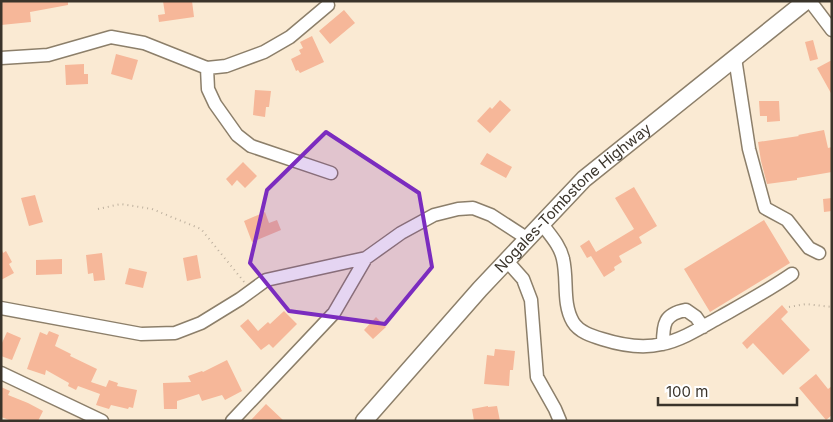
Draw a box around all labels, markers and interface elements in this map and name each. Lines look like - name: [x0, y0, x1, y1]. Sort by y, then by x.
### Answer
- street label: Nogales-Tombstone Highway: [490, 119, 655, 277]
- scale bar: [658, 374, 797, 406]
- text: 100 m: [666, 382, 708, 401]

